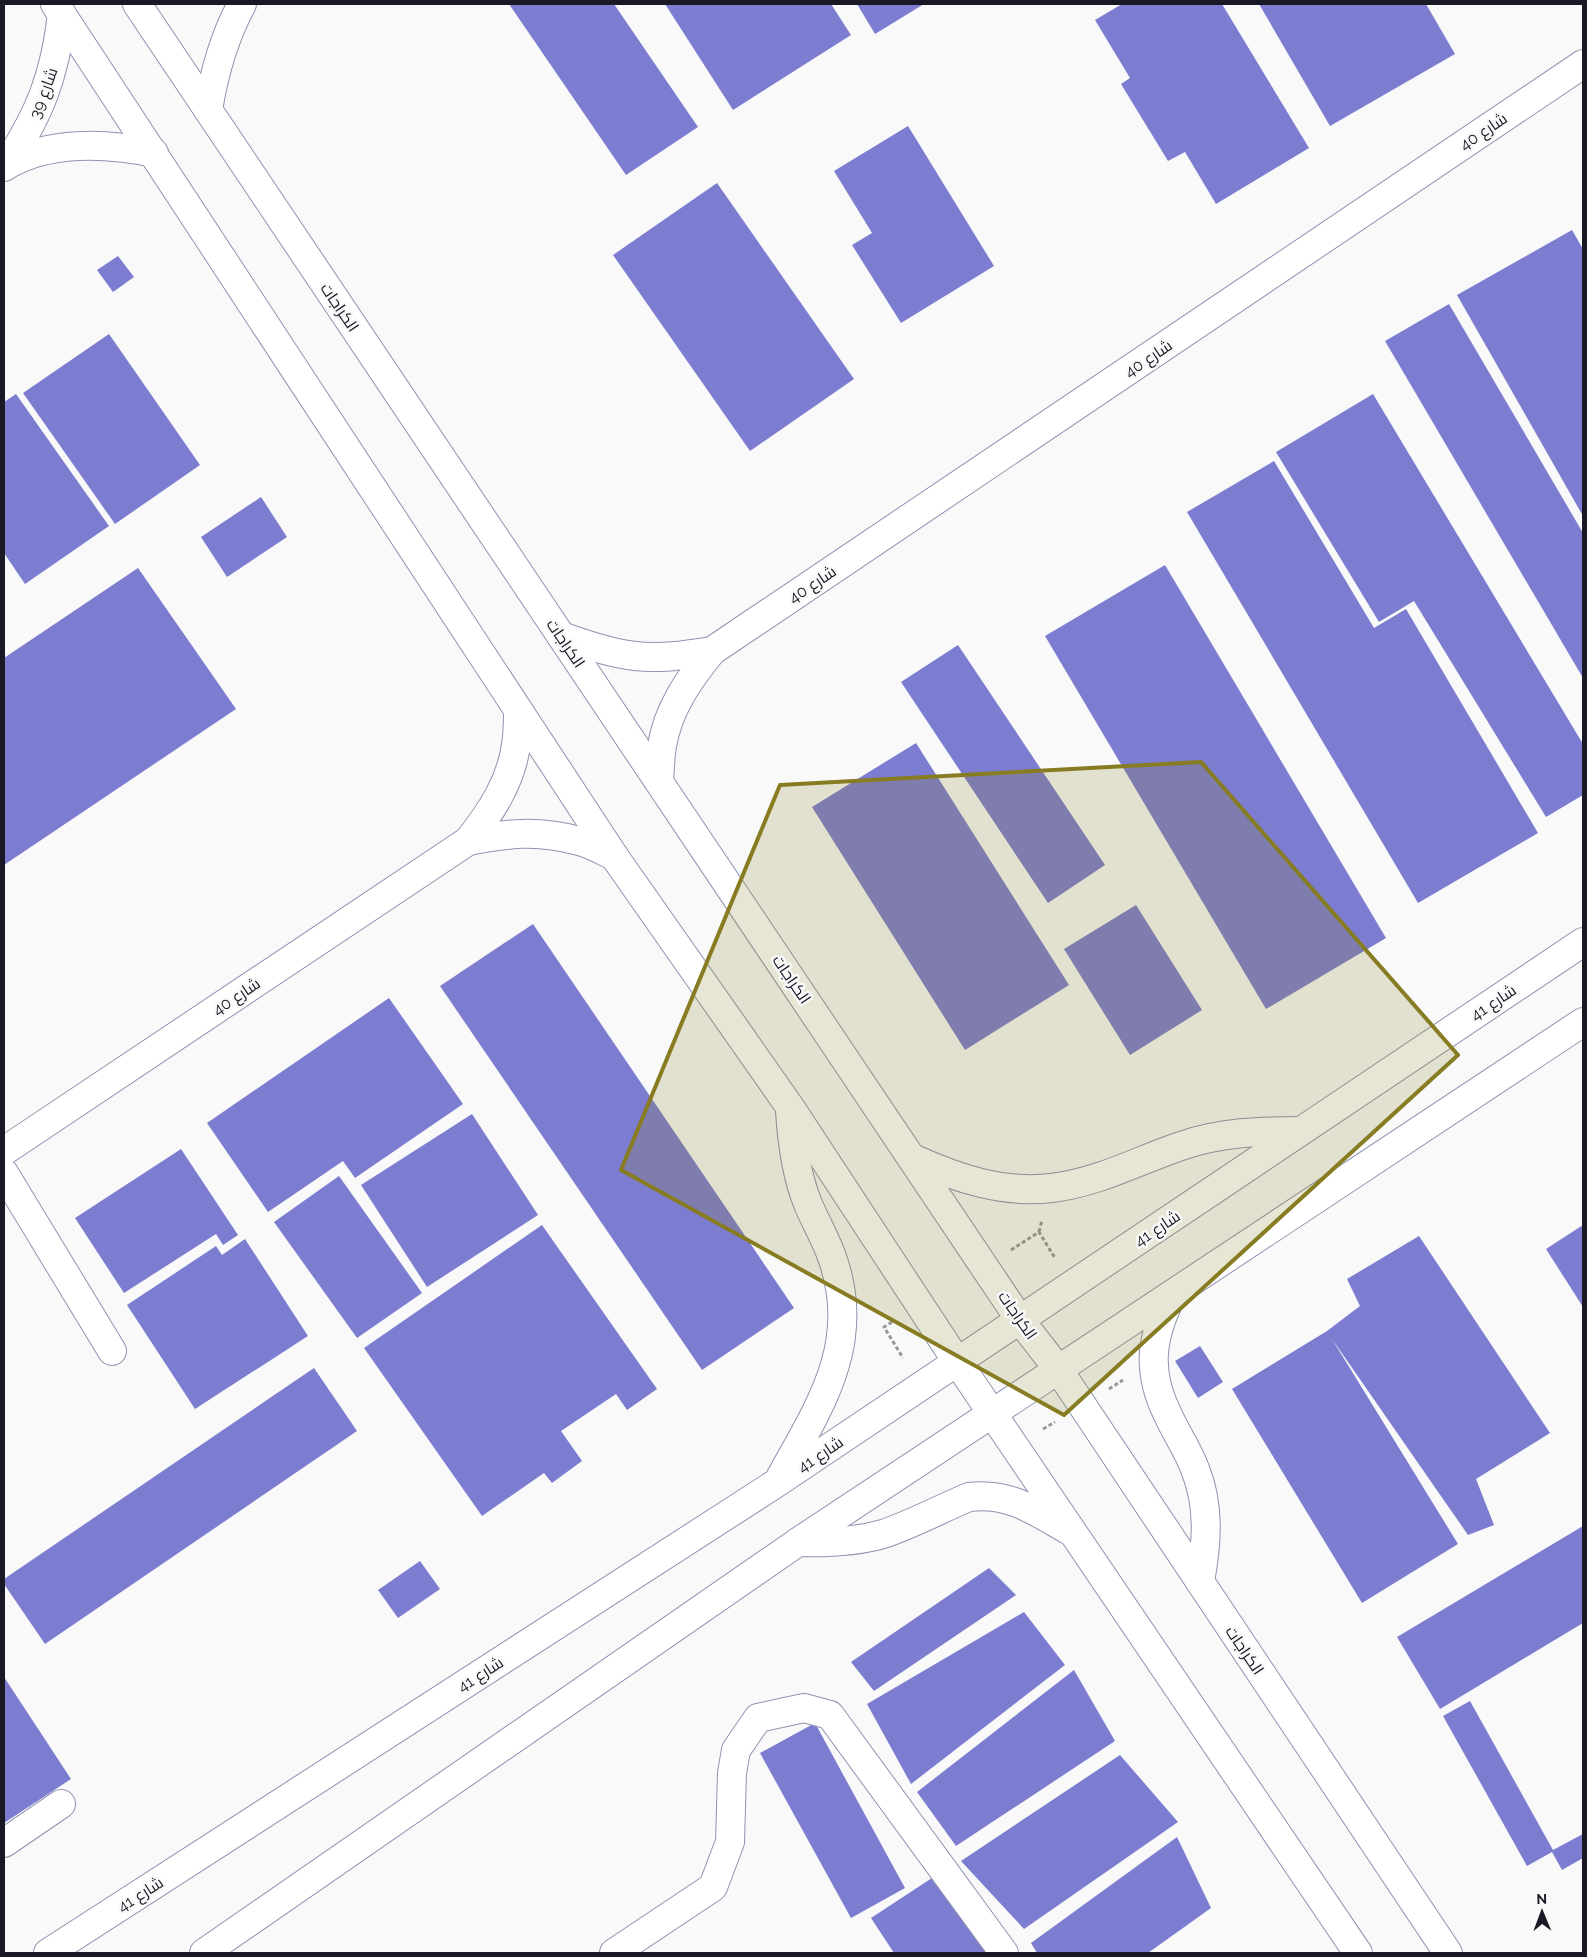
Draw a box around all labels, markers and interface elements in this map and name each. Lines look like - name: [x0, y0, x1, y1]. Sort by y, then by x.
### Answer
- street label: شارع 39: [25, 65, 63, 122]
- street label: شارع 40: [1456, 109, 1512, 156]
- street label: الكراجات: [316, 279, 363, 335]
- street label: شارع 40: [1121, 336, 1177, 383]
- street label: شارع 40: [785, 562, 841, 609]
- street label: الكراجات: [542, 615, 589, 671]
- street label: الكراجات: [768, 951, 815, 1007]
- street label: شارع 40: [209, 974, 265, 1021]
- street label: شارع 41: [1467, 980, 1521, 1026]
- street label: شارع 41: [1131, 1206, 1185, 1252]
- street label: الكراجات: [994, 1287, 1041, 1343]
- street label: شارع 41: [794, 1432, 848, 1478]
- street label: الكراجات: [1221, 1622, 1268, 1678]
- street label: شارع 41: [454, 1653, 508, 1698]
- street label: شارع 41: [114, 1873, 168, 1918]
- north arrow: [1517, 1887, 1567, 1937]
- text: N: [1536, 1891, 1547, 1907]

